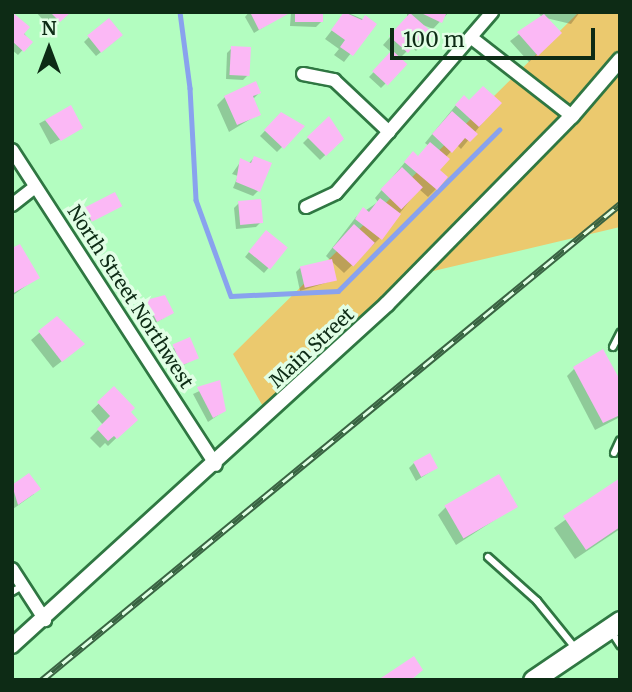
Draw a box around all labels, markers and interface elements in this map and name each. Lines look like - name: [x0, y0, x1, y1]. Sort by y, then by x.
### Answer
- north arrow: [14, 14, 84, 84]
- scale bar: [394, 14, 599, 58]
- text: N: [41, 16, 57, 40]
- text: 100 m: [403, 26, 465, 53]
- street label: North Street Northwest: [62, 201, 198, 393]
- street label: Main Street: [265, 303, 359, 393]

